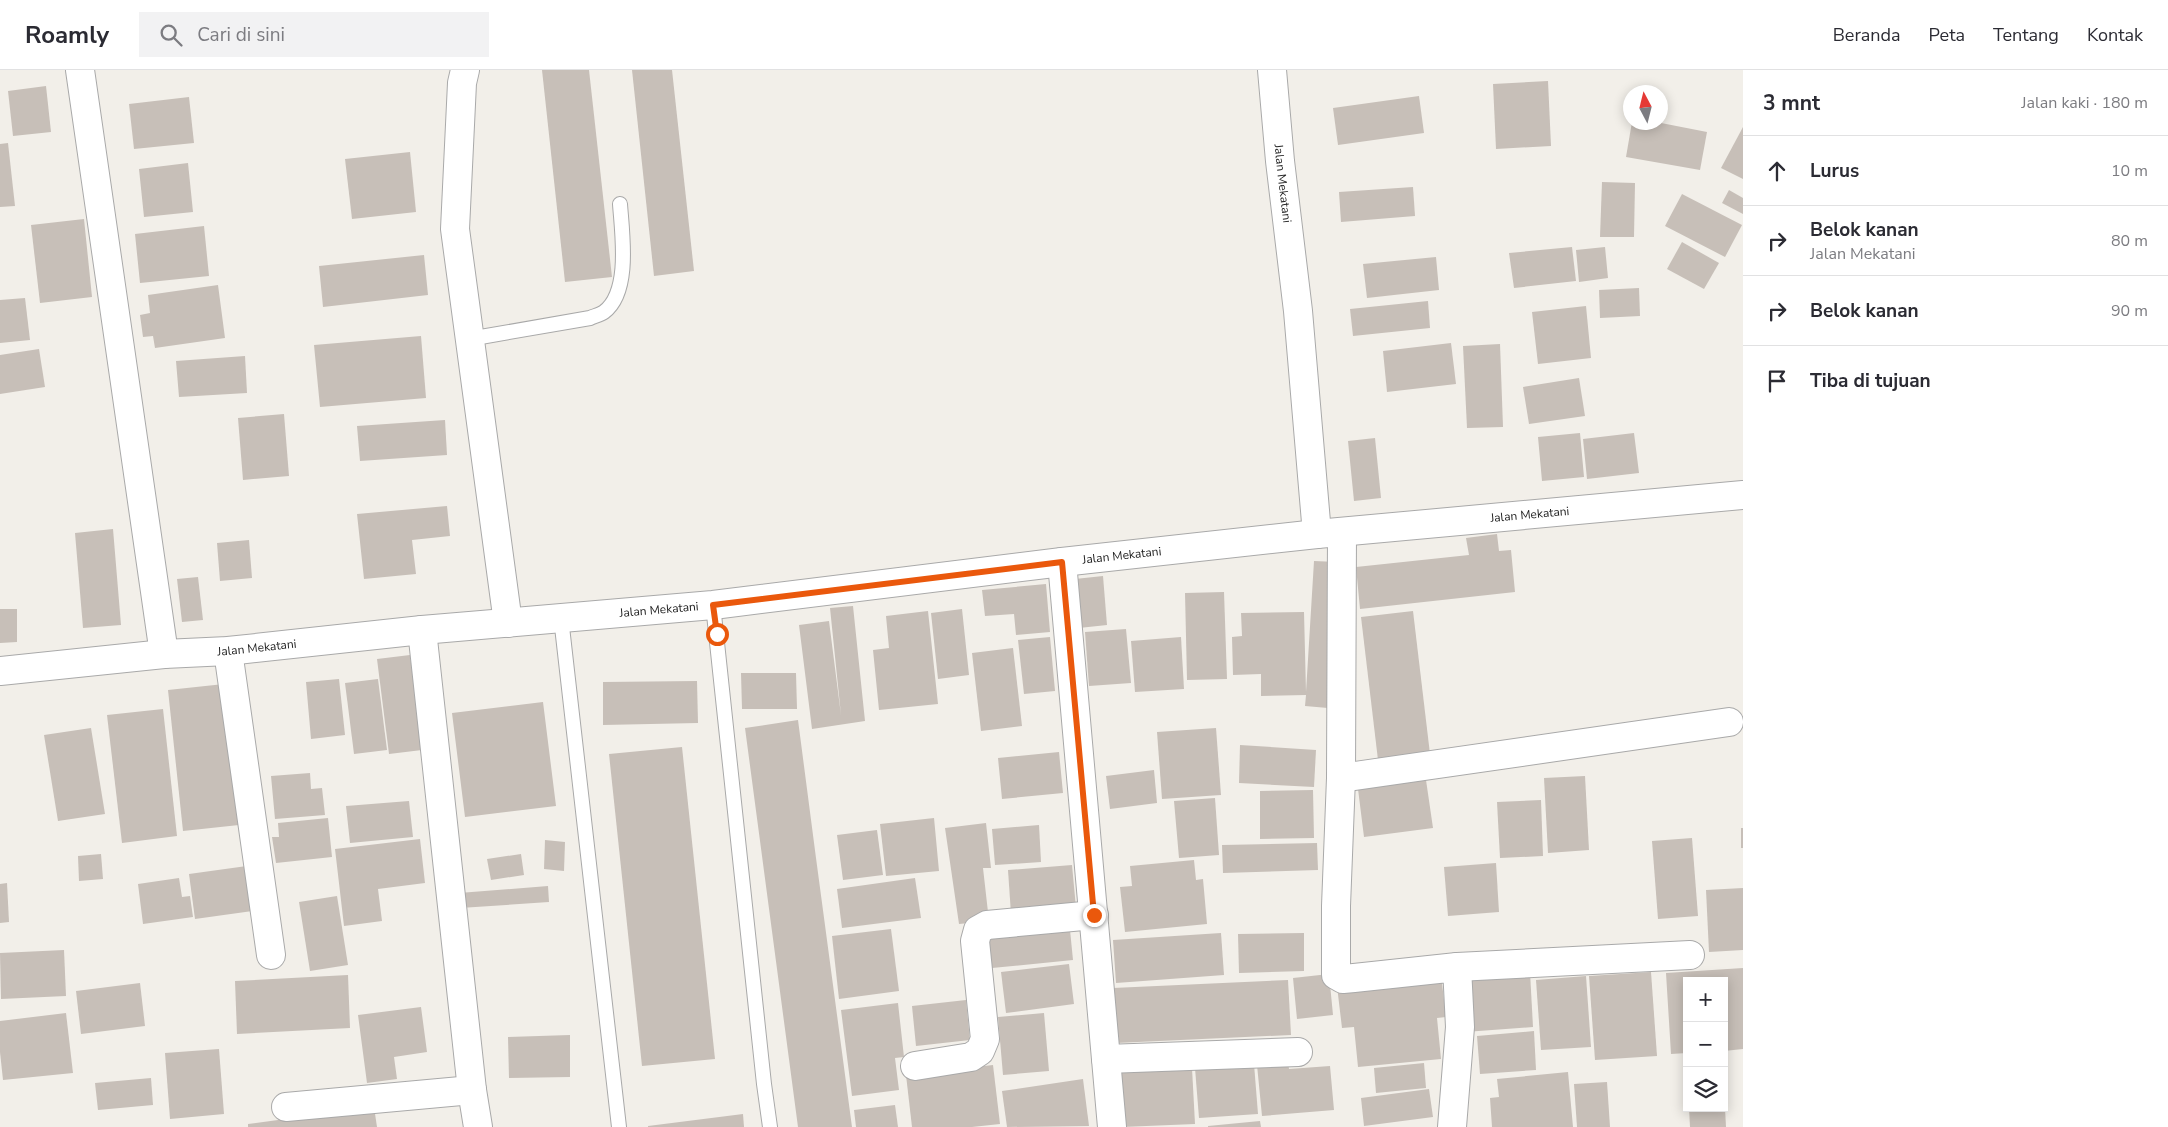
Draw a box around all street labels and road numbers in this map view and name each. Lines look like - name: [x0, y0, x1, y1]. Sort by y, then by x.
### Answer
- street label: Jalan Mekatani: [1270, 142, 1295, 224]
- street label: Jalan Mekatani: [1489, 503, 1570, 526]
- street label: Jalan Mekatani: [1081, 543, 1162, 568]
- street label: Jalan Mekatani: [618, 598, 699, 621]
- street label: Jalan Mekatani: [216, 636, 297, 660]

